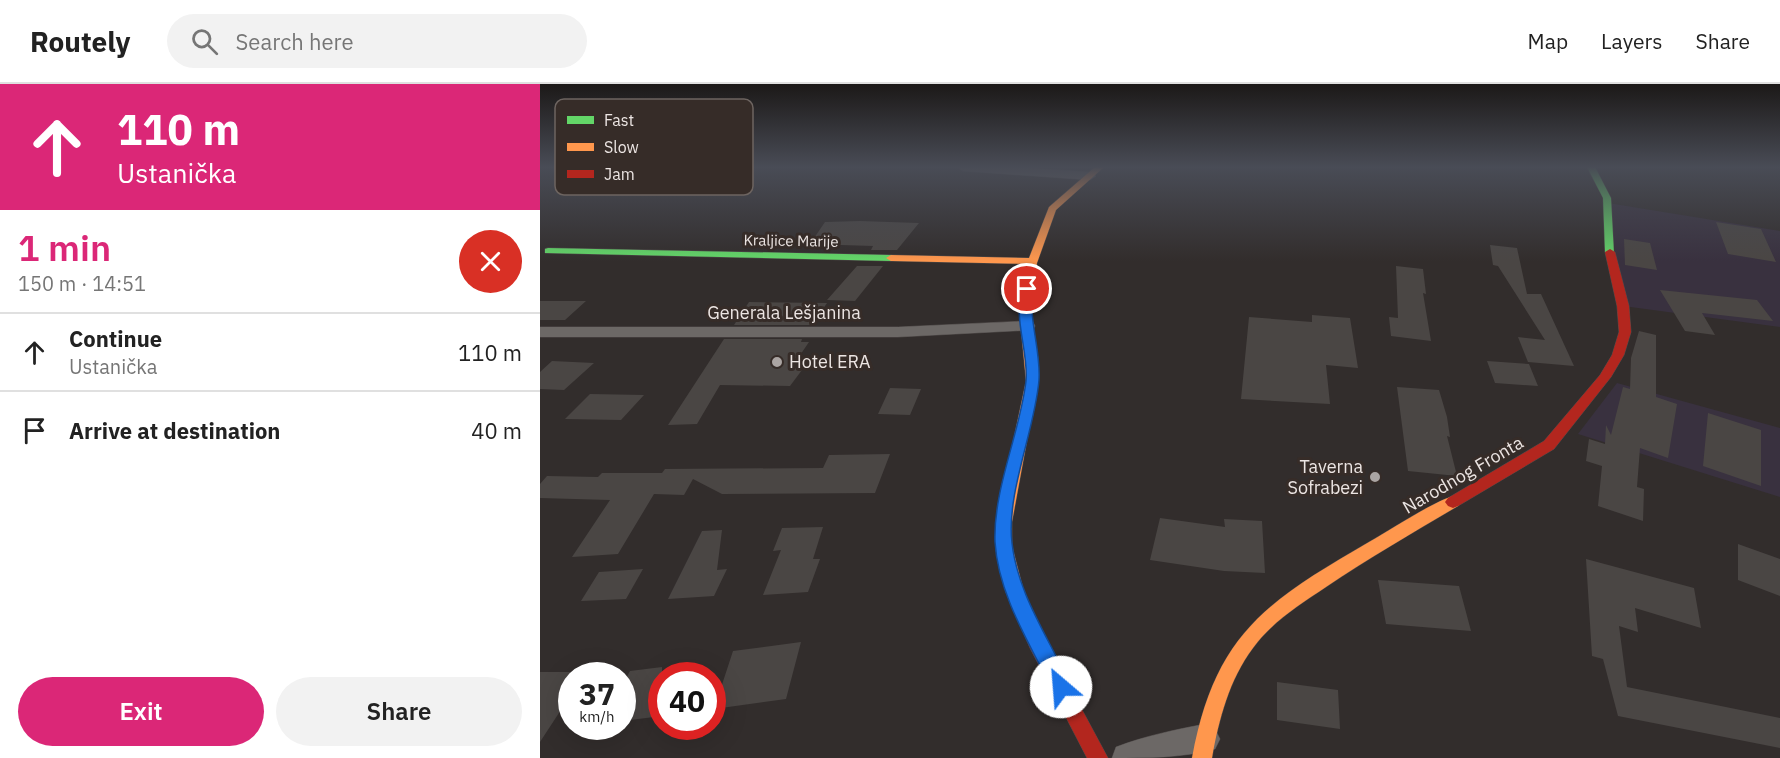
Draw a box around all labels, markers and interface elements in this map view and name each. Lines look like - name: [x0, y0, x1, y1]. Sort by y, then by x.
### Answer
- search box: [167, 14, 587, 68]
- text: Routely: [30, 23, 131, 60]
- icon: search: [188, 25, 221, 58]
- text: Search here: [236, 27, 354, 56]
- text: Map: [1528, 27, 1568, 55]
- text: Layers: [1601, 27, 1663, 55]
- text: Share: [1696, 27, 1750, 55]
- legend: [555, 99, 753, 195]
- text: 110 m: [117, 102, 240, 157]
- icon: ahead: [18, 108, 96, 186]
- text: Fast: [604, 110, 634, 130]
- text: Slow: [604, 137, 639, 157]
- text: Ustanička: [117, 155, 236, 190]
- text: Jam: [604, 164, 635, 184]
- text: 1 min: [18, 224, 111, 271]
- button: close: [459, 230, 522, 293]
- street label: Kraljice Marije: [743, 230, 839, 251]
- pin: [1001, 263, 1052, 314]
- text: 150 m · 14:51: [18, 270, 146, 297]
- icon: arrive: [1010, 272, 1043, 305]
- street label: Generala Lešjanina: [707, 301, 861, 324]
- text: Continue: [69, 324, 162, 353]
- icon: ahead: [18, 336, 51, 369]
- text: 110 m: [458, 338, 522, 367]
- place label: Hotel ERA: [789, 350, 871, 373]
- text: Ustanička: [69, 353, 157, 380]
- marker: Hotel ERA: [770, 355, 784, 369]
- icon: arrive: [18, 414, 51, 447]
- text: Arrive at destination: [69, 416, 280, 445]
- text: 40 m: [471, 416, 522, 445]
- street label: Narodnog Fronta: [1398, 430, 1528, 518]
- place label: Taverna Sofrabezi: [1288, 455, 1363, 499]
- marker: Taverna Sofrabezi: [1368, 470, 1382, 484]
- position arrow: [1029, 655, 1093, 719]
- speed limit sign: 40: [648, 662, 726, 740]
- text: 37: [579, 674, 615, 713]
- button: Exit: [18, 677, 264, 746]
- button: Share: [276, 677, 522, 746]
- text: km/h: [579, 707, 615, 726]

